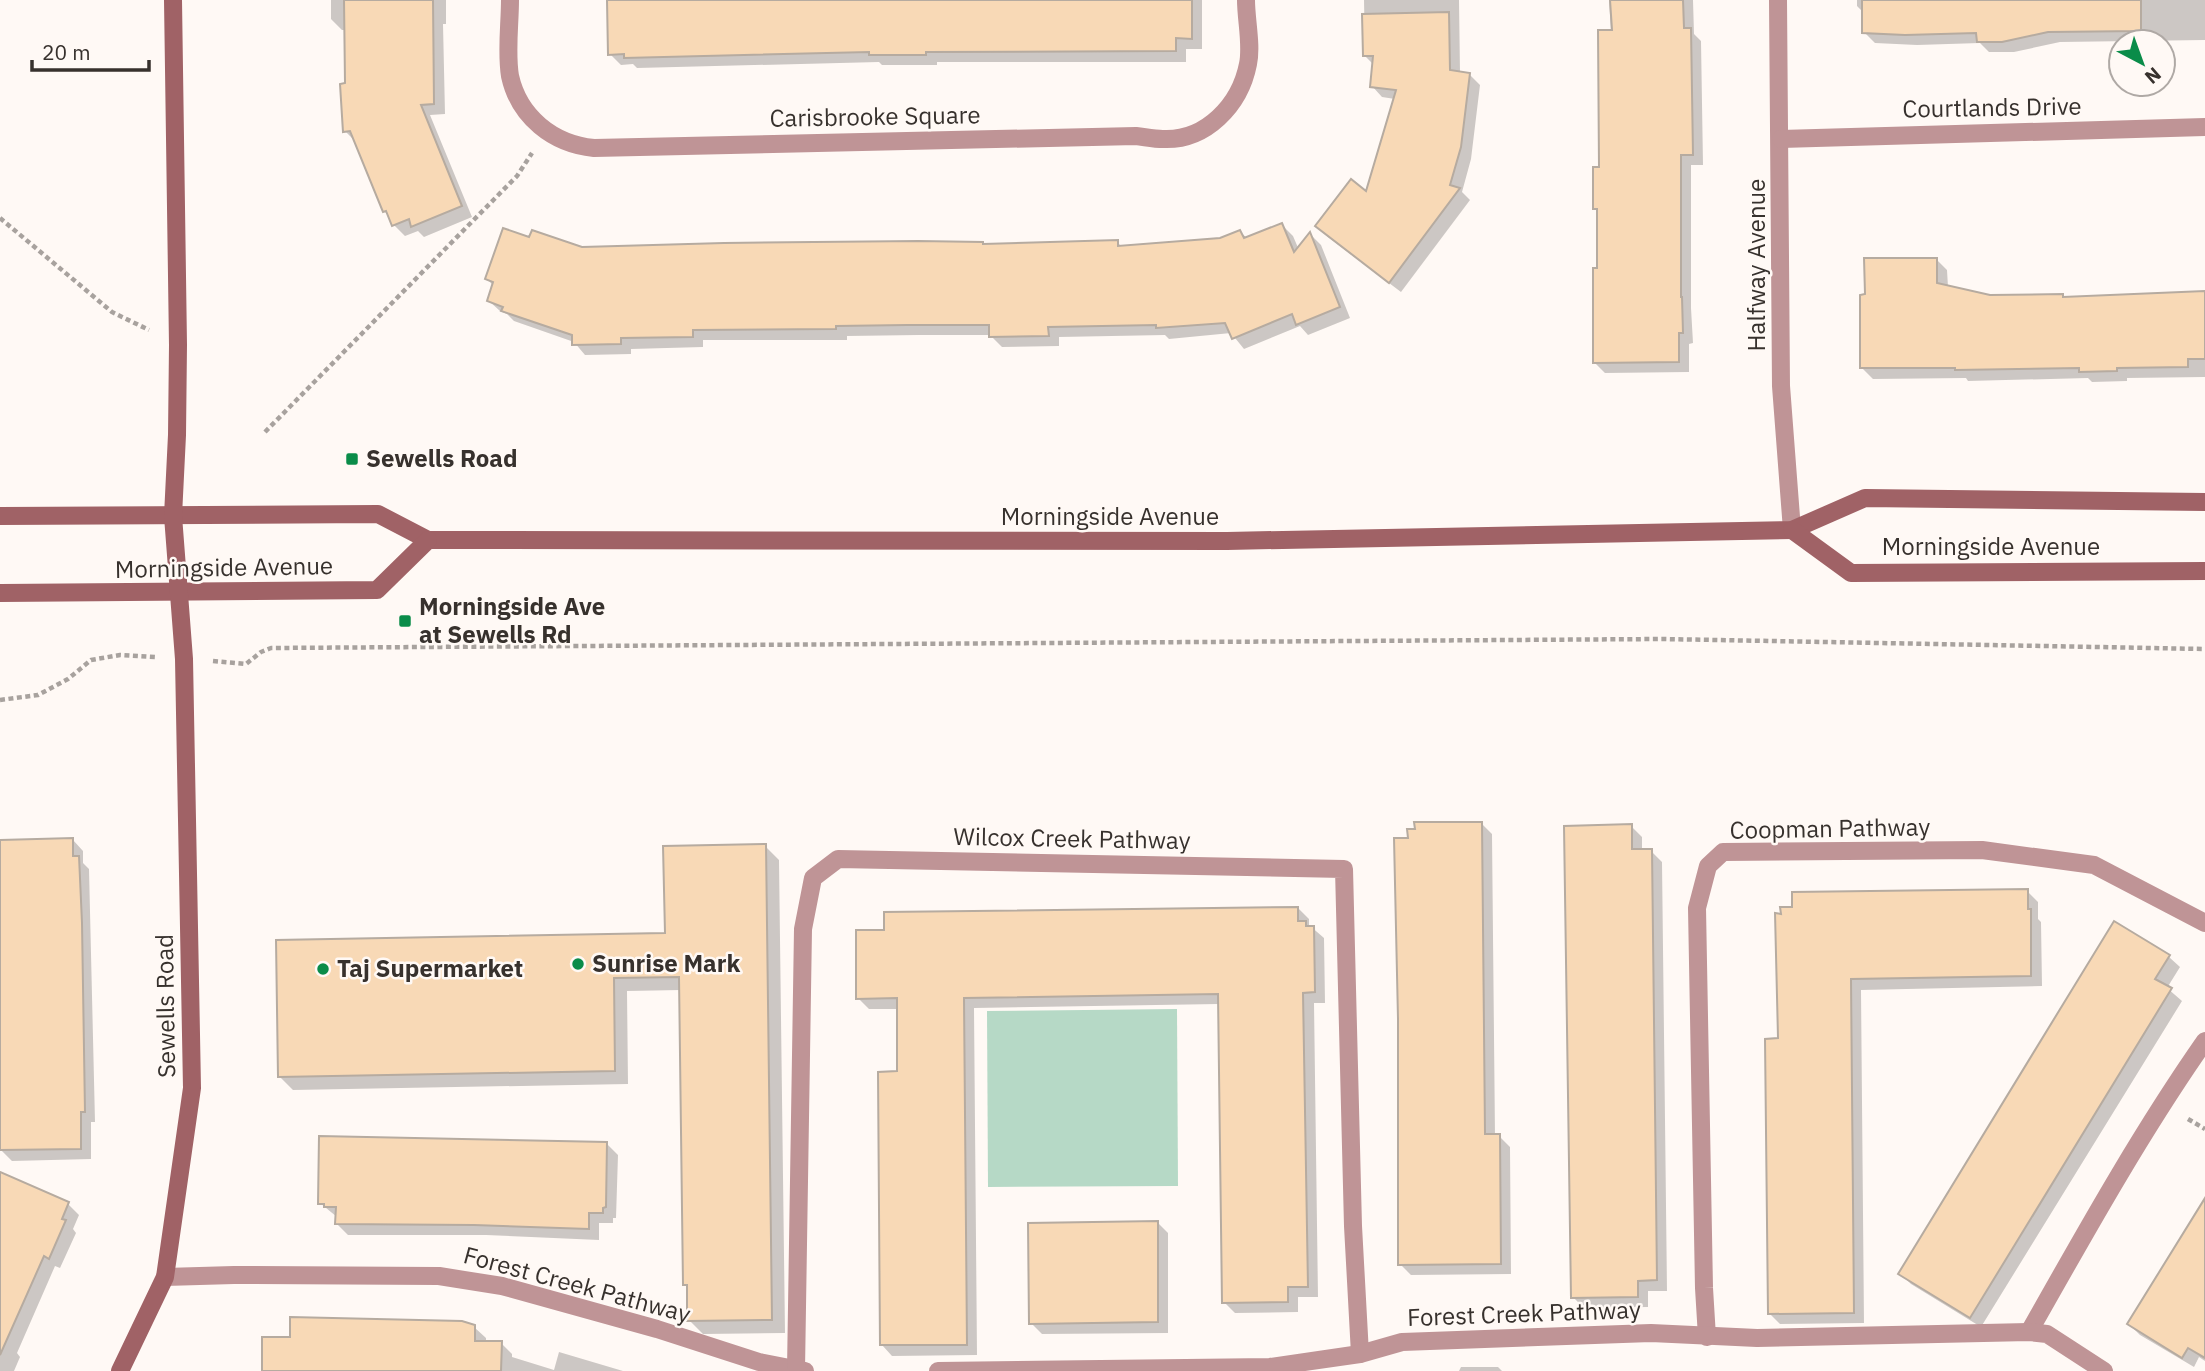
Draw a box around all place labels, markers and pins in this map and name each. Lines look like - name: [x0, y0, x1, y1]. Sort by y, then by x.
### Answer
- place label: Sewells Road: [366, 442, 518, 474]
- marker: Sewells Road: [344, 451, 360, 467]
- place label: Morningside Ave at Sewells Rd: [419, 590, 605, 650]
- marker: Morningside Ave at Sewells Rd: [397, 613, 413, 629]
- place label: Sunrise Mark: [592, 947, 740, 979]
- place label: Taj Supermarket: [337, 952, 523, 984]
- marker: Sunrise Mark: [570, 956, 586, 972]
- marker: Taj Supermarket: [315, 961, 331, 977]

